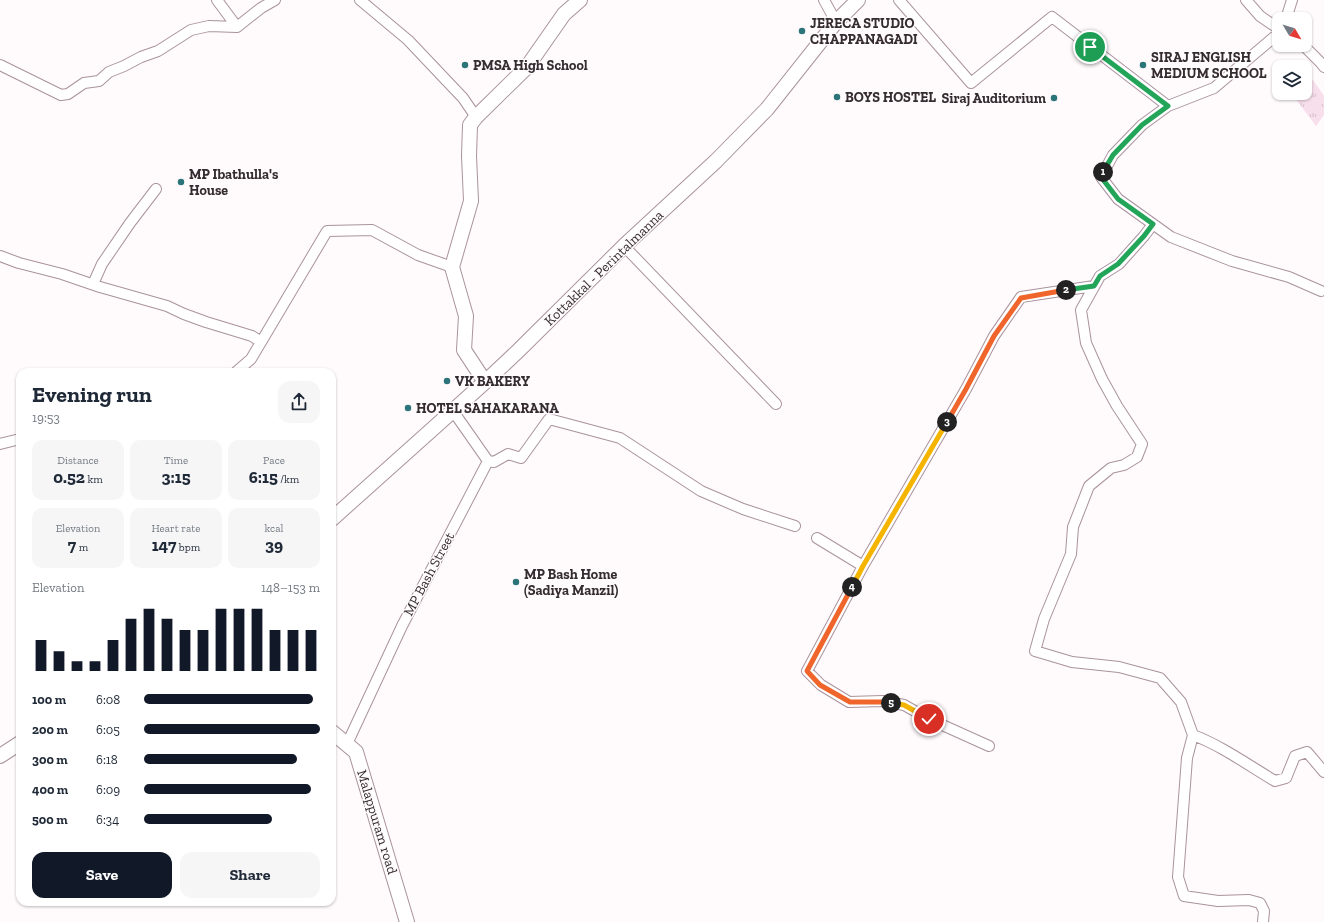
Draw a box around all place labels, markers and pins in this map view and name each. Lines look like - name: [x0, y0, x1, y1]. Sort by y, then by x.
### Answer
- place label: JERECA STUDIO CHAPPANAGADI: [810, 15, 918, 48]
- marker: JERECA STUDIO CHAPPANAGADI: [797, 26, 807, 36]
- pin: [1073, 30, 1107, 64]
- place label: SIRAJ ENGLISH MEDIUM SCHOOL: [1151, 49, 1267, 82]
- place label: PMSA High School: [473, 57, 588, 74]
- marker: PMSA High School: [460, 60, 470, 70]
- marker: SIRAJ ENGLISH MEDIUM SCHOOL: [1138, 60, 1148, 70]
- place label: BOYS HOSTEL: [845, 89, 936, 106]
- place label: Siraj Auditorium: [941, 90, 1047, 107]
- marker: BOYS HOSTEL: [832, 92, 842, 102]
- marker: Siraj Auditorium: [1049, 93, 1059, 103]
- pin: 1: [1093, 162, 1113, 182]
- place label: MP Ibathulla's House: [189, 166, 279, 199]
- marker: MP Ibathulla's House: [176, 177, 186, 187]
- pin: 2: [1056, 280, 1076, 300]
- place label: VK BAKERY: [455, 373, 530, 390]
- marker: VK BAKERY: [442, 376, 452, 386]
- place label: HOTEL SAHAKARANA: [416, 400, 559, 417]
- marker: HOTEL SAHAKARANA: [403, 403, 413, 413]
- pin: 3: [937, 412, 957, 432]
- place label: MP Bash Home (Sadiya Manzil): [524, 566, 618, 599]
- marker: MP Bash Home (Sadiya Manzil): [511, 577, 521, 587]
- pin: 4: [842, 577, 862, 597]
- pin: 5: [881, 693, 901, 713]
- pin: [912, 702, 946, 736]

